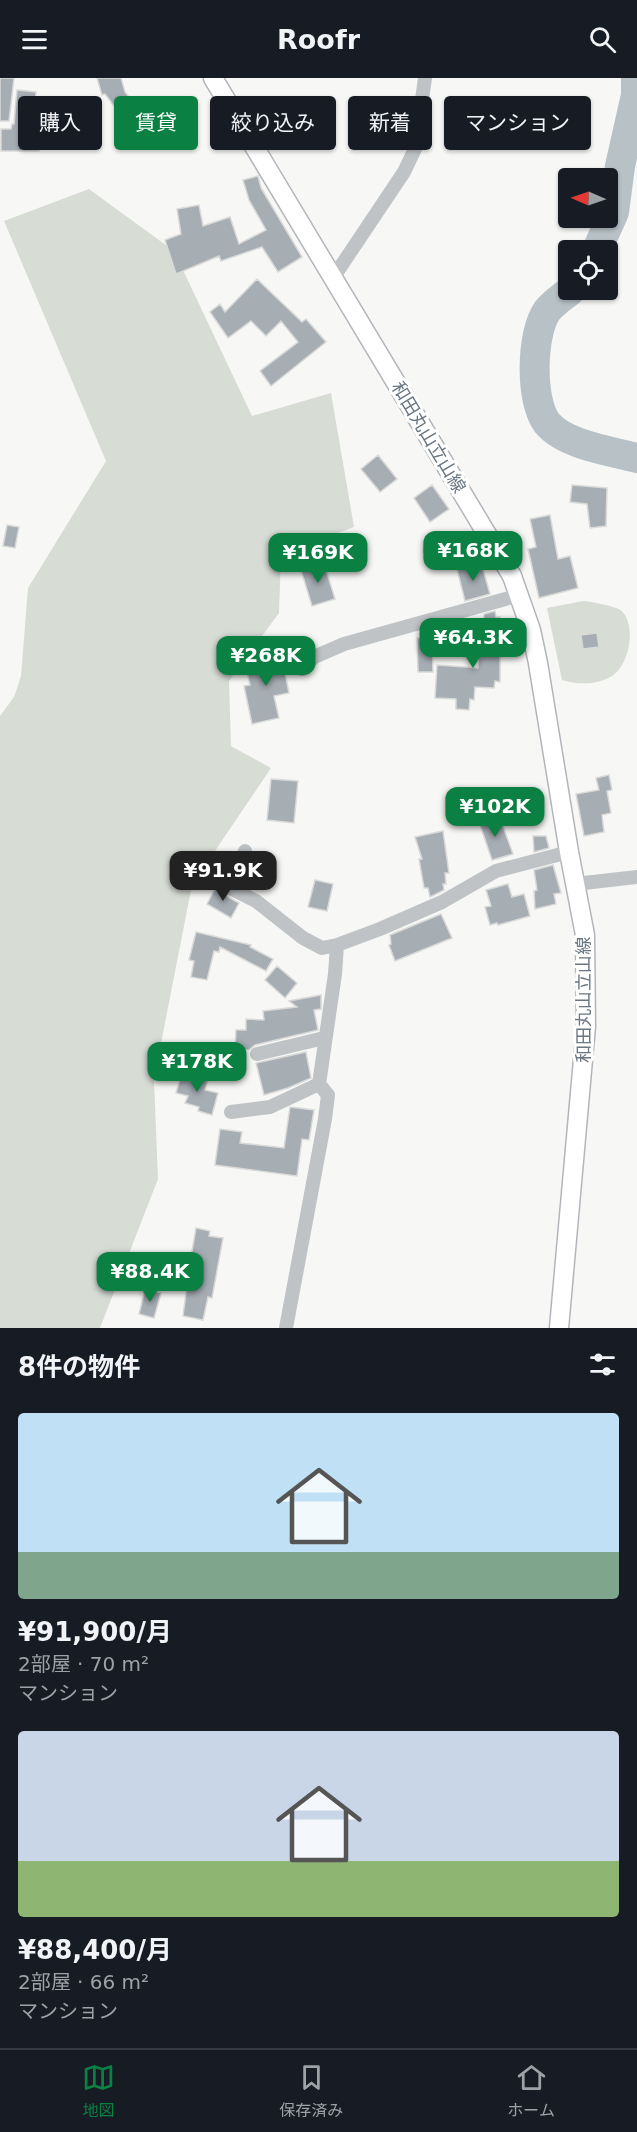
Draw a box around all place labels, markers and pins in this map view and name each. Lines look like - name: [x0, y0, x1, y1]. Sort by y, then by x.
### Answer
- pin: ¥168K: [431, 531, 515, 582]
- pin: ¥169K: [276, 533, 360, 584]
- pin: ¥64.3K: [424, 618, 522, 669]
- pin: ¥268K: [224, 636, 308, 687]
- pin: ¥102K: [453, 787, 537, 838]
- pin: ¥91.9K: [174, 851, 272, 902]
- pin: ¥178K: [155, 1042, 239, 1093]
- pin: ¥88.4K: [101, 1252, 199, 1303]

